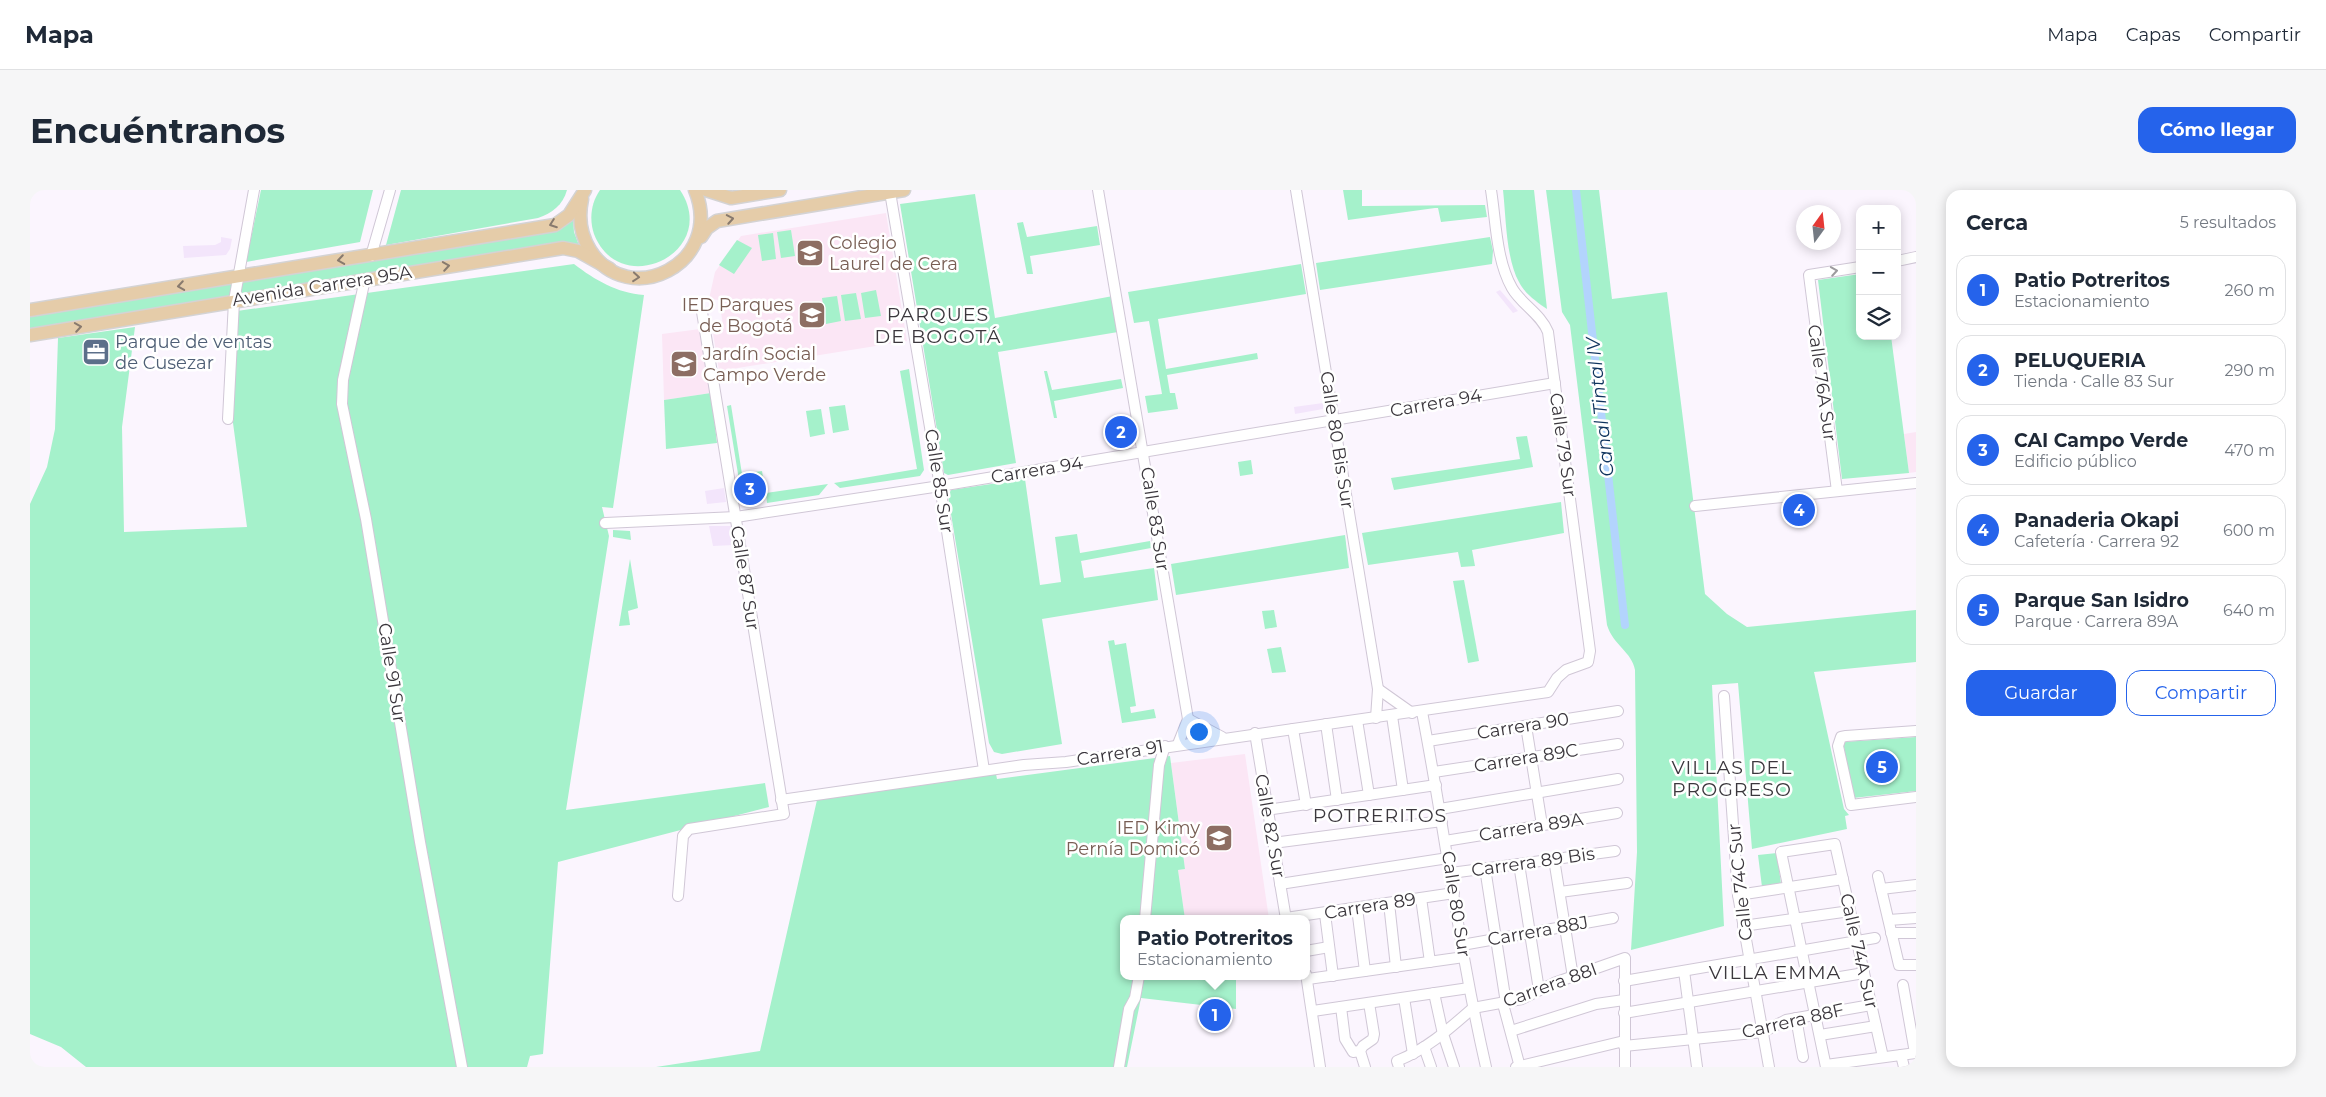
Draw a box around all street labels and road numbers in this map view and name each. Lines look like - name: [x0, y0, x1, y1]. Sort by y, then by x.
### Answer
- street label: Avenida Carrera 95A: [231, 261, 413, 311]
- street label: Calle 76A Sur: [1803, 323, 1841, 443]
- street label: Calle 80 Bis Sur: [1315, 370, 1359, 510]
- street label: Carrera 94: [1388, 384, 1484, 422]
- street label: Calle 79 Sur: [1545, 391, 1581, 499]
- street label: Calle 85 Sur: [920, 427, 958, 535]
- street label: Carrera 94: [989, 452, 1085, 488]
- street label: Calle 83 Sur: [1136, 465, 1174, 573]
- street label: Calle 87 Sur: [726, 524, 764, 632]
- street label: Calle 91 Sur: [373, 621, 411, 725]
- street label: Carrera 90: [1475, 708, 1571, 744]
- street label: Carrera 91: [1075, 735, 1165, 771]
- street label: Carrera 89C: [1472, 739, 1580, 777]
- street label: Calle 82 Sur: [1250, 772, 1290, 880]
- street label: Carrera 89A: [1477, 808, 1585, 846]
- street label: Calle 74C Sur: [1723, 822, 1757, 942]
- street label: Carrera 89 Bis: [1470, 842, 1596, 882]
- street label: Calle 80 Sur: [1437, 849, 1475, 959]
- street label: Carrera 89: [1323, 888, 1417, 924]
- street label: Calle 74A Sur: [1835, 891, 1883, 1011]
- street label: Carrera 88J: [1486, 911, 1590, 951]
- street label: Carrera 88I: [1500, 958, 1600, 1012]
- street label: Carrera 88F: [1740, 999, 1846, 1043]

